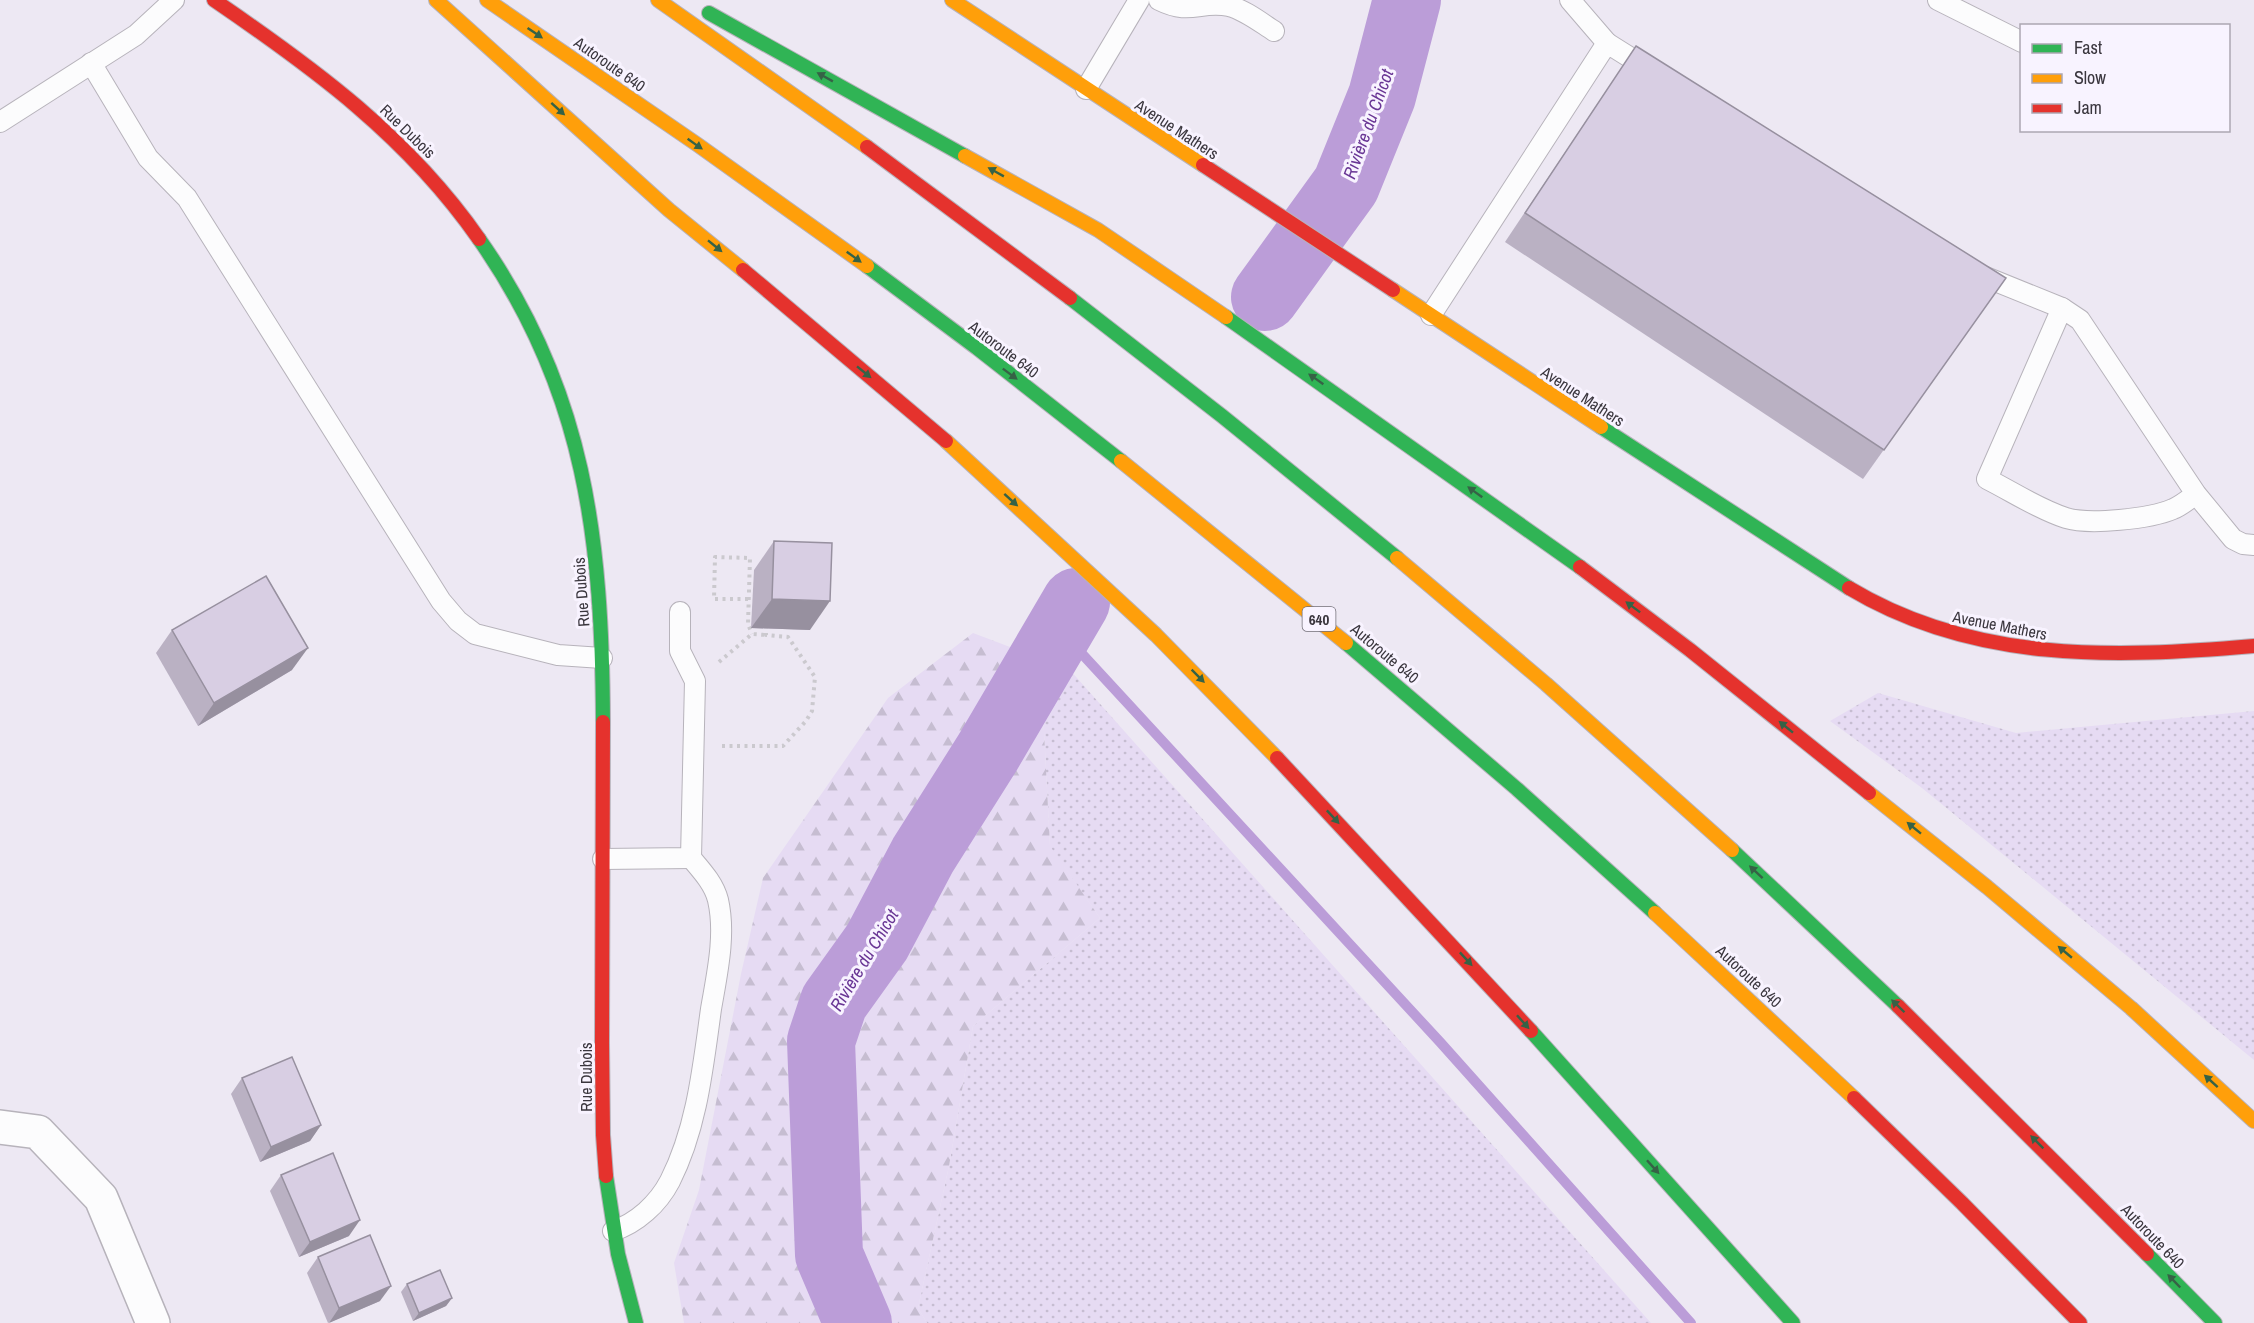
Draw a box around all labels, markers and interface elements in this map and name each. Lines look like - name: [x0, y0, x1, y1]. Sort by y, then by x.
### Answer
- legend: [2020, 24, 2230, 132]
- one-way arrow: [527, 27, 543, 38]
- street label: Autoroute 640: [569, 31, 650, 97]
- text: Fast: [2074, 35, 2102, 60]
- water label: Rivière du Chicot: [1337, 65, 1400, 182]
- text: Slow: [2074, 65, 2106, 90]
- one-way arrow: [816, 72, 833, 82]
- street label: Avenue Mathers: [1130, 93, 1223, 164]
- text: Jam: [2074, 95, 2102, 120]
- street label: Rue Dubois: [375, 99, 441, 163]
- one-way arrow: [550, 102, 565, 115]
- one-way arrow: [687, 138, 703, 150]
- one-way arrow: [987, 167, 1004, 177]
- one-way arrow: [707, 240, 723, 253]
- one-way arrow: [846, 251, 862, 263]
- street label: Autoroute 640: [964, 315, 1044, 383]
- street label: Avenue Mathers: [1536, 360, 1629, 431]
- one-way arrow: [856, 365, 871, 378]
- one-way arrow: [1002, 368, 1018, 380]
- one-way arrow: [1308, 374, 1324, 385]
- one-way arrow: [1468, 486, 1484, 498]
- one-way arrow: [1004, 493, 1019, 507]
- street label: Rue Dubois: [568, 557, 594, 627]
- one-way arrow: [1625, 601, 1641, 613]
- street label: Avenue Mathers: [1950, 605, 2049, 645]
- road number: 640: [1302, 607, 1336, 631]
- street label: Autoroute 640: [1346, 617, 1424, 688]
- one-way arrow: [1190, 669, 1204, 683]
- one-way arrow: [1779, 721, 1794, 734]
- one-way arrow: [1325, 810, 1339, 824]
- one-way arrow: [1906, 822, 1922, 835]
- one-way arrow: [1748, 865, 1763, 879]
- water label: Rivière du Chicot: [824, 904, 905, 1016]
- street label: Autoroute 640: [1711, 939, 1787, 1012]
- one-way arrow: [2057, 945, 2073, 958]
- one-way arrow: [1459, 952, 1473, 967]
- one-way arrow: [1890, 999, 1905, 1013]
- one-way arrow: [1516, 1014, 1529, 1029]
- street label: Rue Dubois: [575, 1042, 597, 1112]
- one-way arrow: [2204, 1075, 2219, 1088]
- one-way arrow: [2030, 1135, 2045, 1149]
- one-way arrow: [1646, 1160, 1660, 1175]
- street label: Autoroute 640: [2116, 1198, 2190, 1273]
- one-way arrow: [2167, 1274, 2181, 1289]

